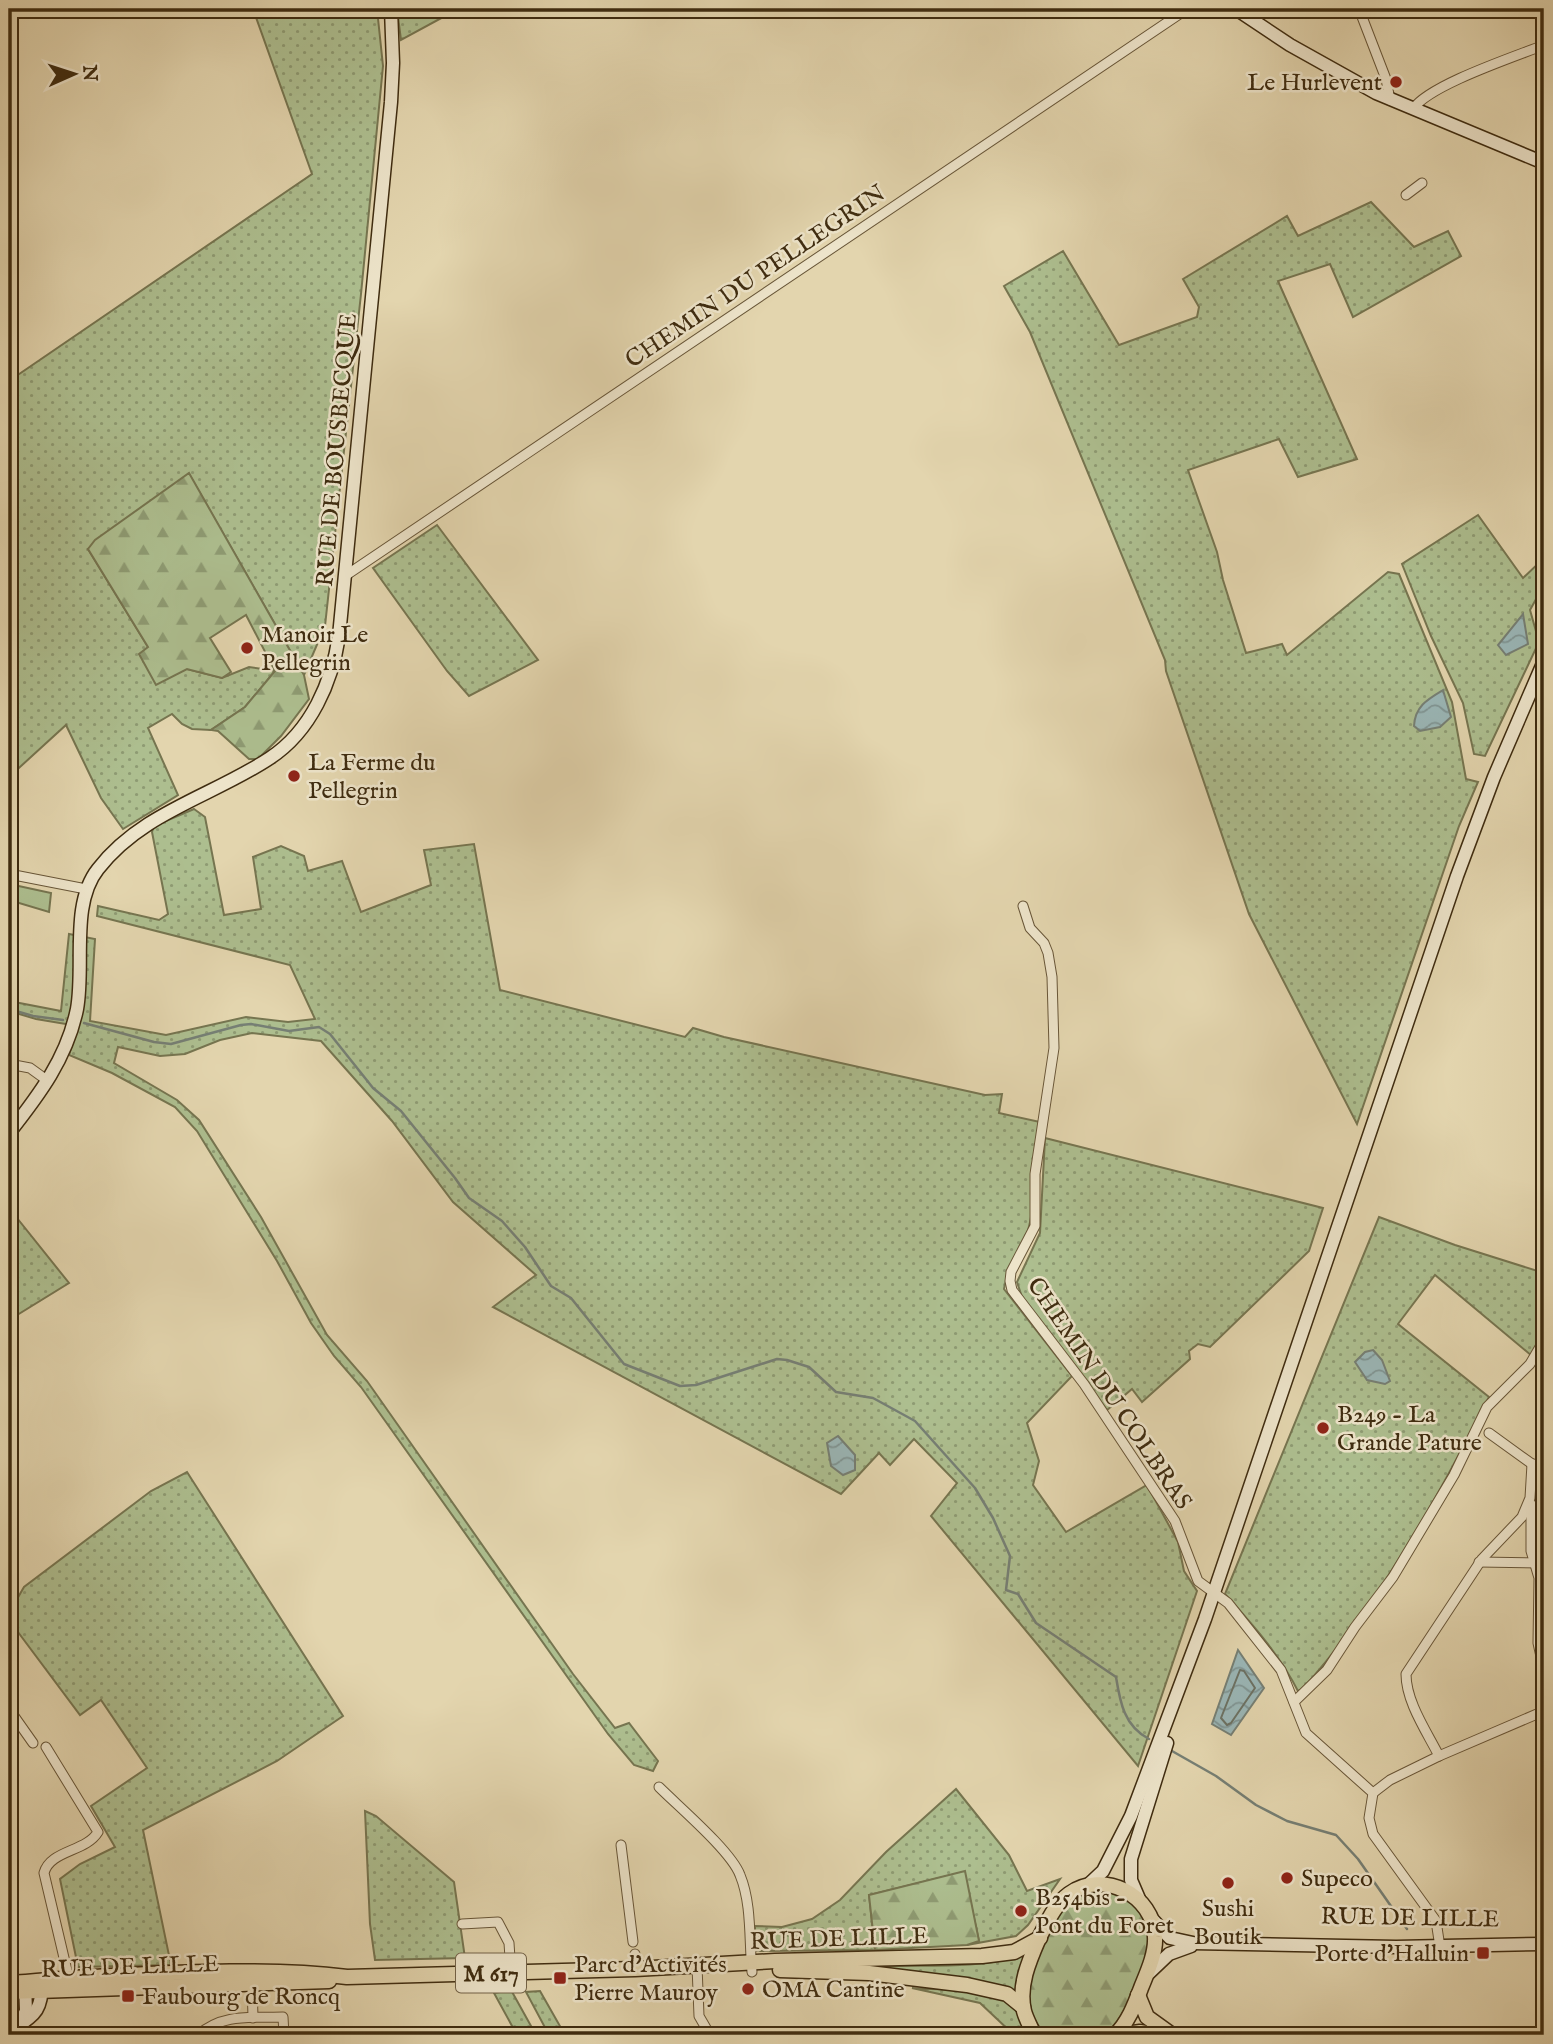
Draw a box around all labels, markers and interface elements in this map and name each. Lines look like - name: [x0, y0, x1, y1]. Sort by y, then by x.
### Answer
- north arrow: [38, 38, 108, 108]
- text: N: [77, 63, 101, 83]
- place label: Le Hurlevent: [1247, 68, 1382, 99]
- marker: Le Hurlevent: [1388, 74, 1404, 90]
- street label: CHEMIN DU PELLEGRIN: [620, 178, 892, 376]
- street label: RUE DE BOUSBECQUE: [310, 312, 365, 588]
- place label: Manoir Le Pellegrin: [261, 620, 368, 679]
- marker: Manoir Le Pellegrin: [239, 640, 255, 656]
- place label: La Ferme du Pellegrin: [308, 748, 436, 807]
- marker: La Ferme du Pellegrin: [286, 768, 302, 784]
- street label: CHEMIN DU COLBRAS: [1019, 1272, 1198, 1516]
- place label: B249 - La Grande Pature: [1337, 1400, 1482, 1459]
- marker: B249 - La Grande Pature: [1315, 1420, 1331, 1436]
- place label: Supeco: [1301, 1864, 1373, 1895]
- marker: Supeco: [1279, 1870, 1295, 1886]
- marker: Sushi Boutik: [1220, 1875, 1236, 1891]
- place label: B254bis - Pont du Foret: [1035, 1883, 1174, 1942]
- place label: Sushi Boutik: [1194, 1894, 1262, 1953]
- street label: RUE DE LILLE: [1320, 1901, 1499, 1936]
- marker: B254bis - Pont du Foret: [1013, 1903, 1029, 1919]
- street label: RUE DE LILLE: [749, 1921, 929, 1958]
- place label: Porte d'Halluin: [1314, 1939, 1469, 1970]
- marker: Porte d'Halluin: [1475, 1945, 1491, 1961]
- street label: RUE DE LILLE: [40, 1949, 220, 1986]
- place label: Parc d'Activités Pierre Mauroy: [574, 1950, 727, 2009]
- road number: M 617: [456, 1954, 526, 1992]
- marker: Parc d'Activités Pierre Mauroy: [552, 1970, 568, 1986]
- place label: OMA Cantine: [762, 1975, 904, 2006]
- marker: OMA Cantine: [740, 1981, 756, 1997]
- place label: Faubourg de Roncq: [142, 1982, 341, 2013]
- marker: Faubourg de Roncq: [120, 1988, 136, 2004]

